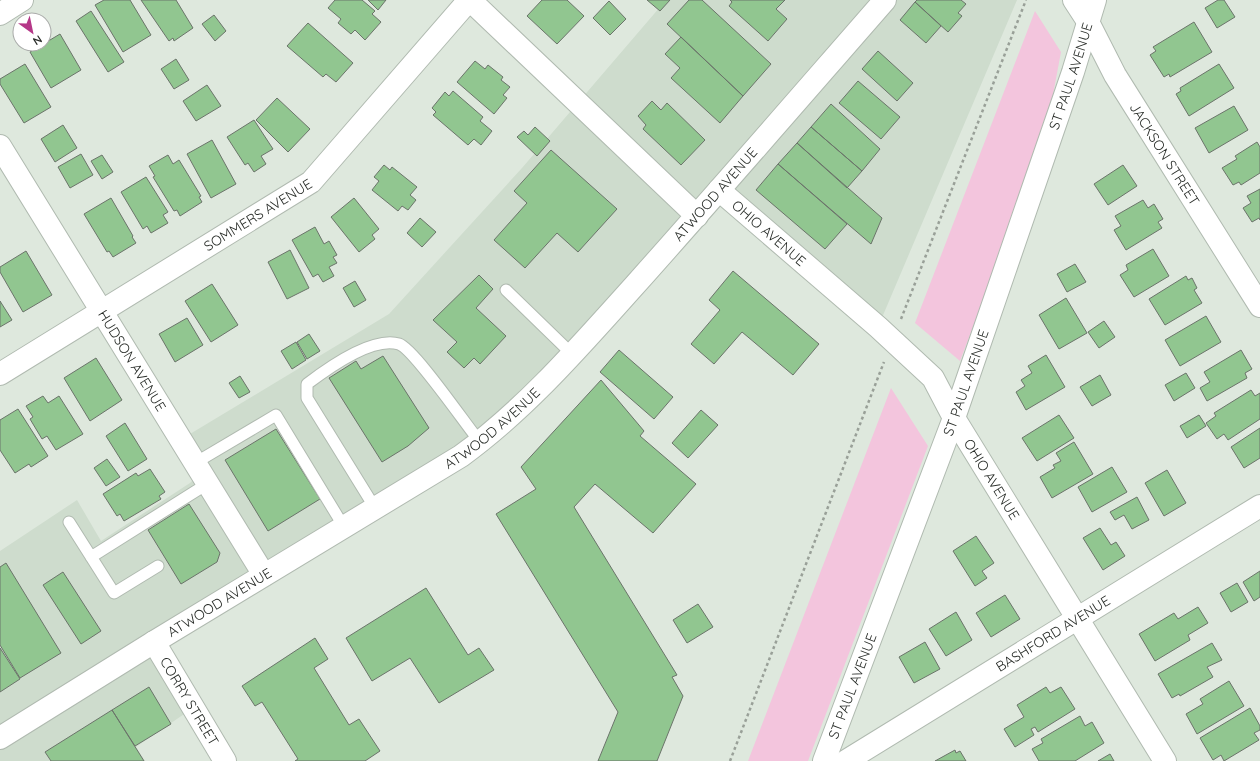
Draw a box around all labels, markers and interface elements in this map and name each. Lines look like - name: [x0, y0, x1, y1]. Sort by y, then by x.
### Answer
- north arrow: [12, 12, 52, 52]
- street label: ST PAUL AVENUE: [1045, 21, 1097, 132]
- text: N: [30, 32, 45, 48]
- street label: JACKSON STREET: [1126, 99, 1204, 209]
- street label: ATWOOD AVENUE: [669, 144, 761, 245]
- street label: SOMMERS AVENUE: [200, 175, 315, 255]
- street label: OHIO AVENUE: [728, 196, 810, 270]
- street label: HUDSON AVENUE: [94, 307, 170, 415]
- street label: ST PAUL AVENUE: [939, 327, 993, 438]
- street label: ATWOOD AVENUE: [441, 384, 544, 473]
- street label: OHIO AVENUE: [960, 435, 1024, 523]
- street label: ATWOOD AVENUE: [164, 564, 275, 641]
- street label: BASHFORD AVENUE: [992, 591, 1114, 676]
- street label: ST PAUL AVENUE: [824, 631, 881, 741]
- street label: CORRY STREET: [156, 654, 223, 749]

